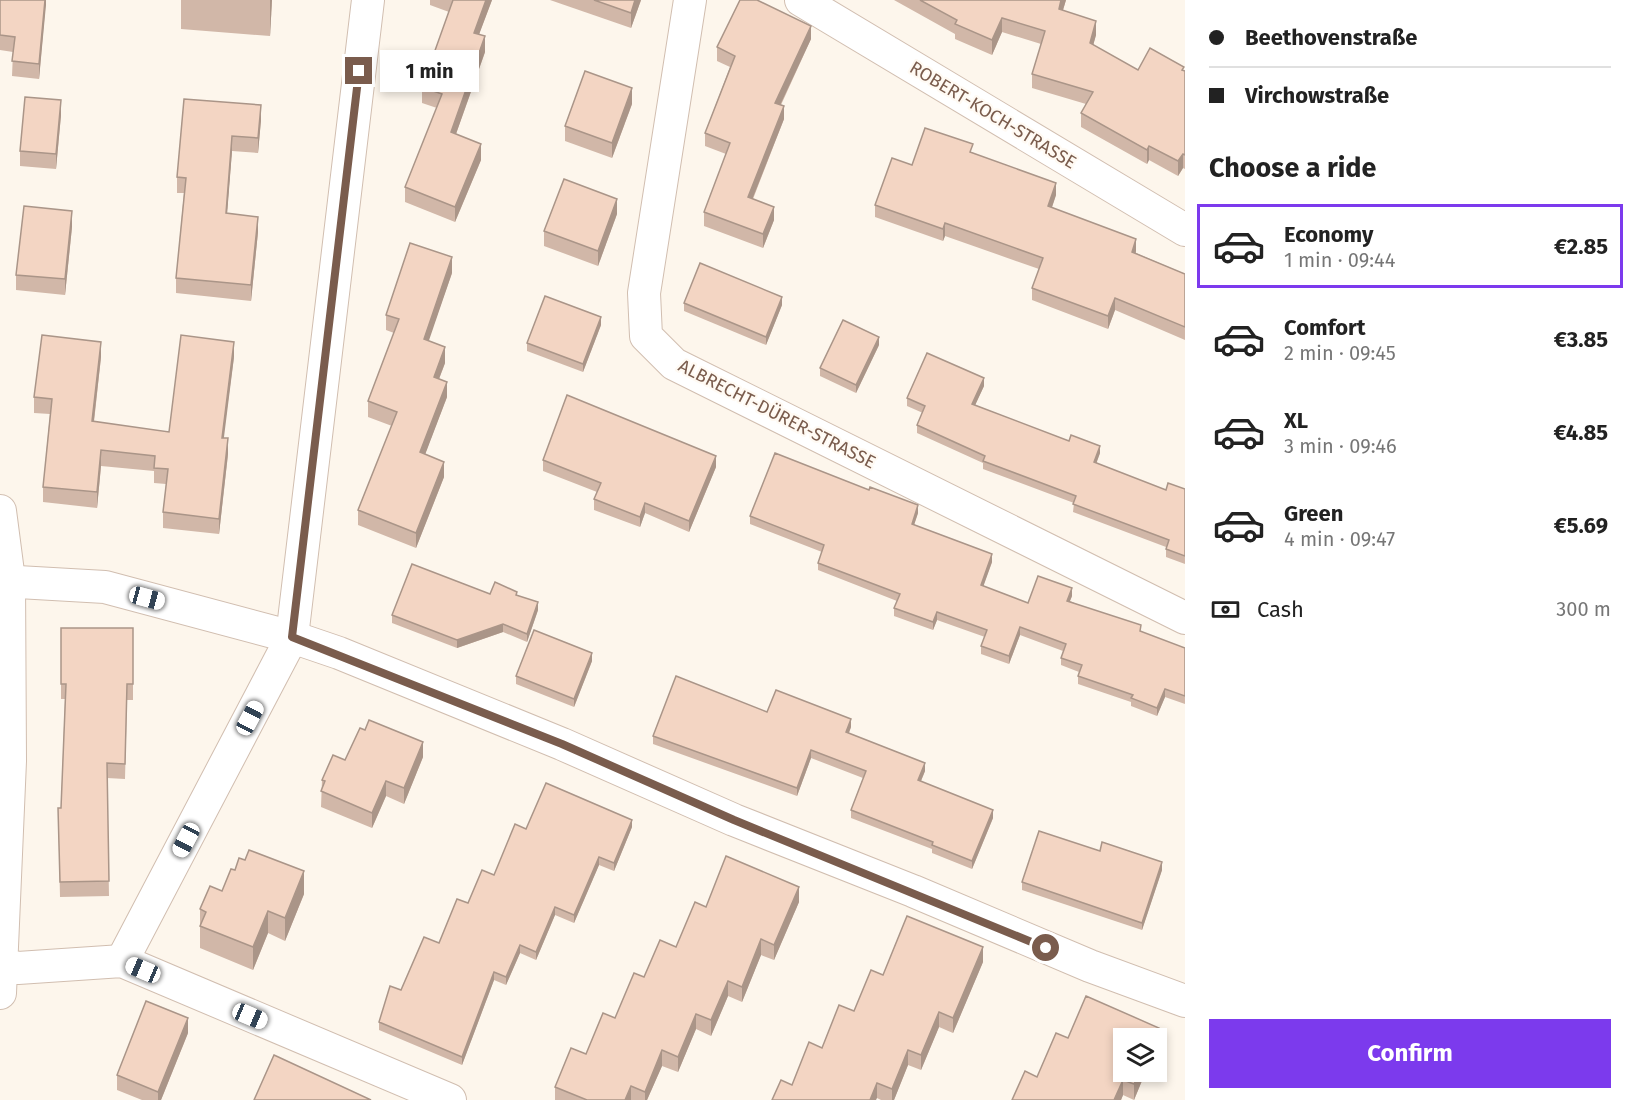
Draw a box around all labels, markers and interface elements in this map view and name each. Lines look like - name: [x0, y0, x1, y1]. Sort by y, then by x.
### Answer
- text: Beethovenstraße: [1245, 24, 1417, 51]
- callout: 1 min: [380, 50, 479, 92]
- street label: ROBERT-KOCH-STRASSE: [906, 56, 1080, 174]
- route end: [345, 57, 372, 84]
- text: 1 min: [405, 59, 454, 83]
- text: Virchowstraße: [1245, 82, 1389, 109]
- text: Choose a ride: [1209, 152, 1376, 184]
- icon: car: [1212, 219, 1266, 273]
- text: Economy: [1284, 221, 1373, 248]
- text: €2.85: [1554, 233, 1608, 260]
- text: 1 min · 09:44: [1284, 248, 1395, 272]
- icon: car: [1212, 312, 1266, 366]
- text: Comfort: [1284, 314, 1365, 341]
- text: €3.85: [1554, 326, 1608, 353]
- text: 2 min · 09:45: [1284, 341, 1396, 365]
- street label: ALBRECHT-DÜRER-STRASSE: [675, 355, 879, 473]
- icon: car: [1212, 405, 1266, 459]
- text: XL: [1284, 407, 1308, 434]
- text: €4.85: [1553, 419, 1608, 446]
- text: 3 min · 09:46: [1284, 434, 1397, 458]
- icon: car: [1212, 498, 1266, 552]
- text: Green: [1284, 500, 1343, 527]
- text: €5.69: [1554, 512, 1608, 539]
- text: 4 min · 09:47: [1284, 527, 1395, 551]
- car: [127, 585, 167, 611]
- icon: cash: [1209, 593, 1242, 626]
- text: Cash: [1257, 596, 1304, 623]
- text: 300 m: [1556, 597, 1611, 621]
- car: [234, 698, 266, 738]
- car: [170, 820, 202, 860]
- route start: [1032, 934, 1059, 961]
- car: [123, 955, 163, 985]
- car: [230, 1001, 270, 1031]
- button: Confirm: [1209, 1019, 1611, 1088]
- map controls: [1113, 1028, 1167, 1082]
- button: layers: [1113, 1028, 1167, 1082]

